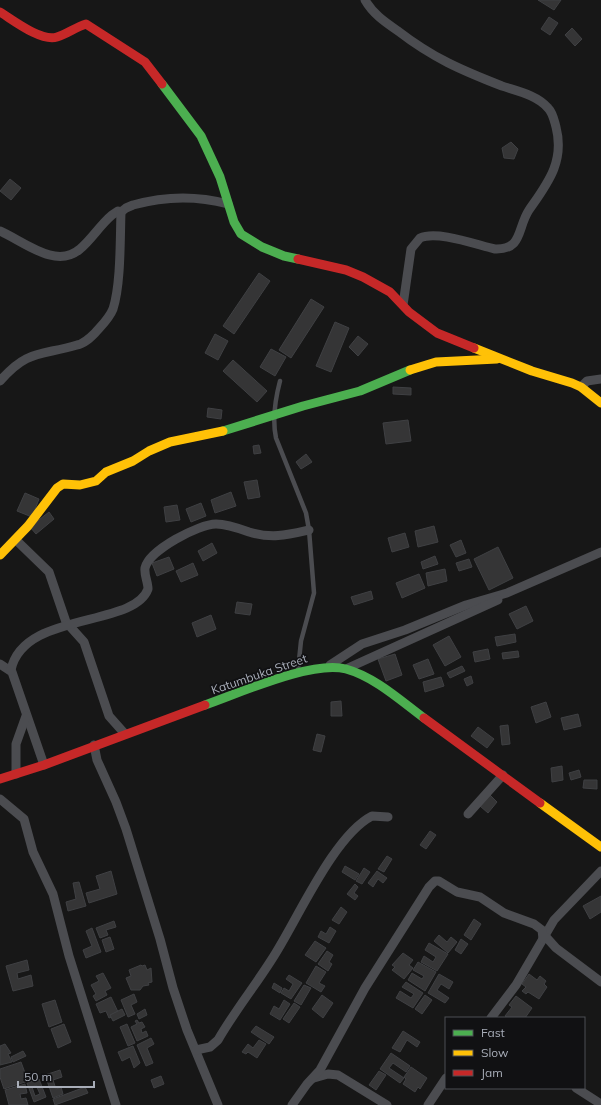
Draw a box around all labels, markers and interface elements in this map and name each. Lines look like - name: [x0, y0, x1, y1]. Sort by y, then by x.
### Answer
- street label: Katumbuka Street: [209, 651, 309, 697]
- legend: [445, 1017, 585, 1089]
- text: Fast: [481, 1025, 505, 1040]
- text: Slow: [481, 1045, 509, 1060]
- scale bar: [18, 1063, 94, 1089]
- text: Jam: [481, 1065, 503, 1080]
- text: 50 m: [24, 1069, 52, 1084]

